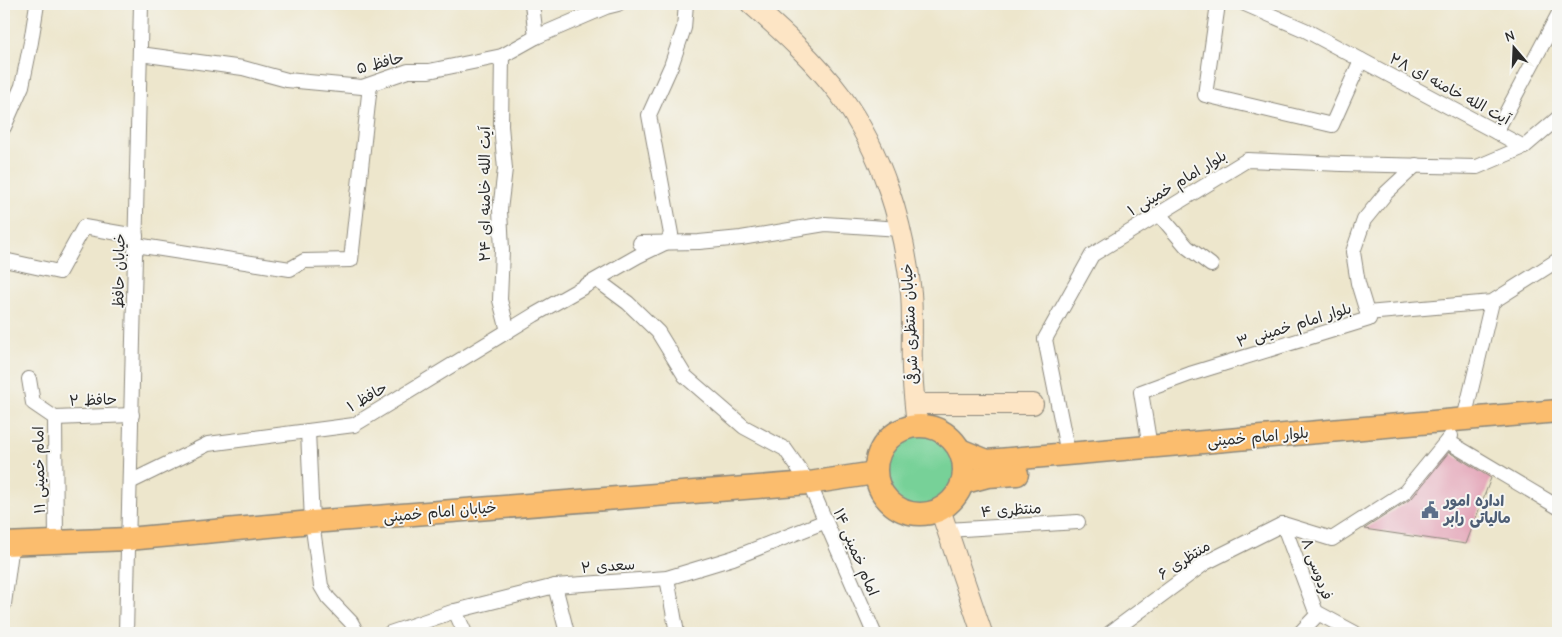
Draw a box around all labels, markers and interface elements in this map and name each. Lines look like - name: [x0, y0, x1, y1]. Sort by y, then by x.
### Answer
- north arrow: [1490, 22, 1540, 72]
- text: N: [1503, 27, 1517, 46]
- street label: حافظ ۵: [354, 48, 406, 78]
- street label: آیت الله خامنه ای ۲۸: [1386, 49, 1515, 129]
- street label: آیت الله خامنه ای ۲۴: [476, 125, 494, 262]
- street label: بلوار امام خمینی ۱: [1124, 146, 1231, 221]
- street label: خیابان حافظ: [109, 233, 129, 309]
- street label: خیابان منتظری شرقی: [896, 263, 922, 385]
- street label: بلوار امام خمینی ۳: [1234, 299, 1354, 353]
- street label: حافظ ۱: [344, 378, 390, 416]
- street label: حافظ ۲: [69, 390, 117, 410]
- street label: بلوار امام خمینی: [1206, 424, 1310, 452]
- street label: امام خمینی ۱۱: [29, 426, 51, 514]
- place label: اداره امور مالیاتی رابر: [1442, 492, 1511, 528]
- street label: خیابان امام خمینی: [383, 498, 498, 528]
- street label: منتظری ۴: [980, 499, 1042, 521]
- public building icon: اداره امور مالیاتی رابر: [1420, 500, 1440, 520]
- street label: امام خمینی ۱۴: [828, 506, 883, 599]
- street label: منتظری ۶: [1154, 536, 1214, 584]
- street label: فردوسی ۸: [1297, 536, 1336, 603]
- street label: سعدی ۲: [580, 555, 636, 577]

